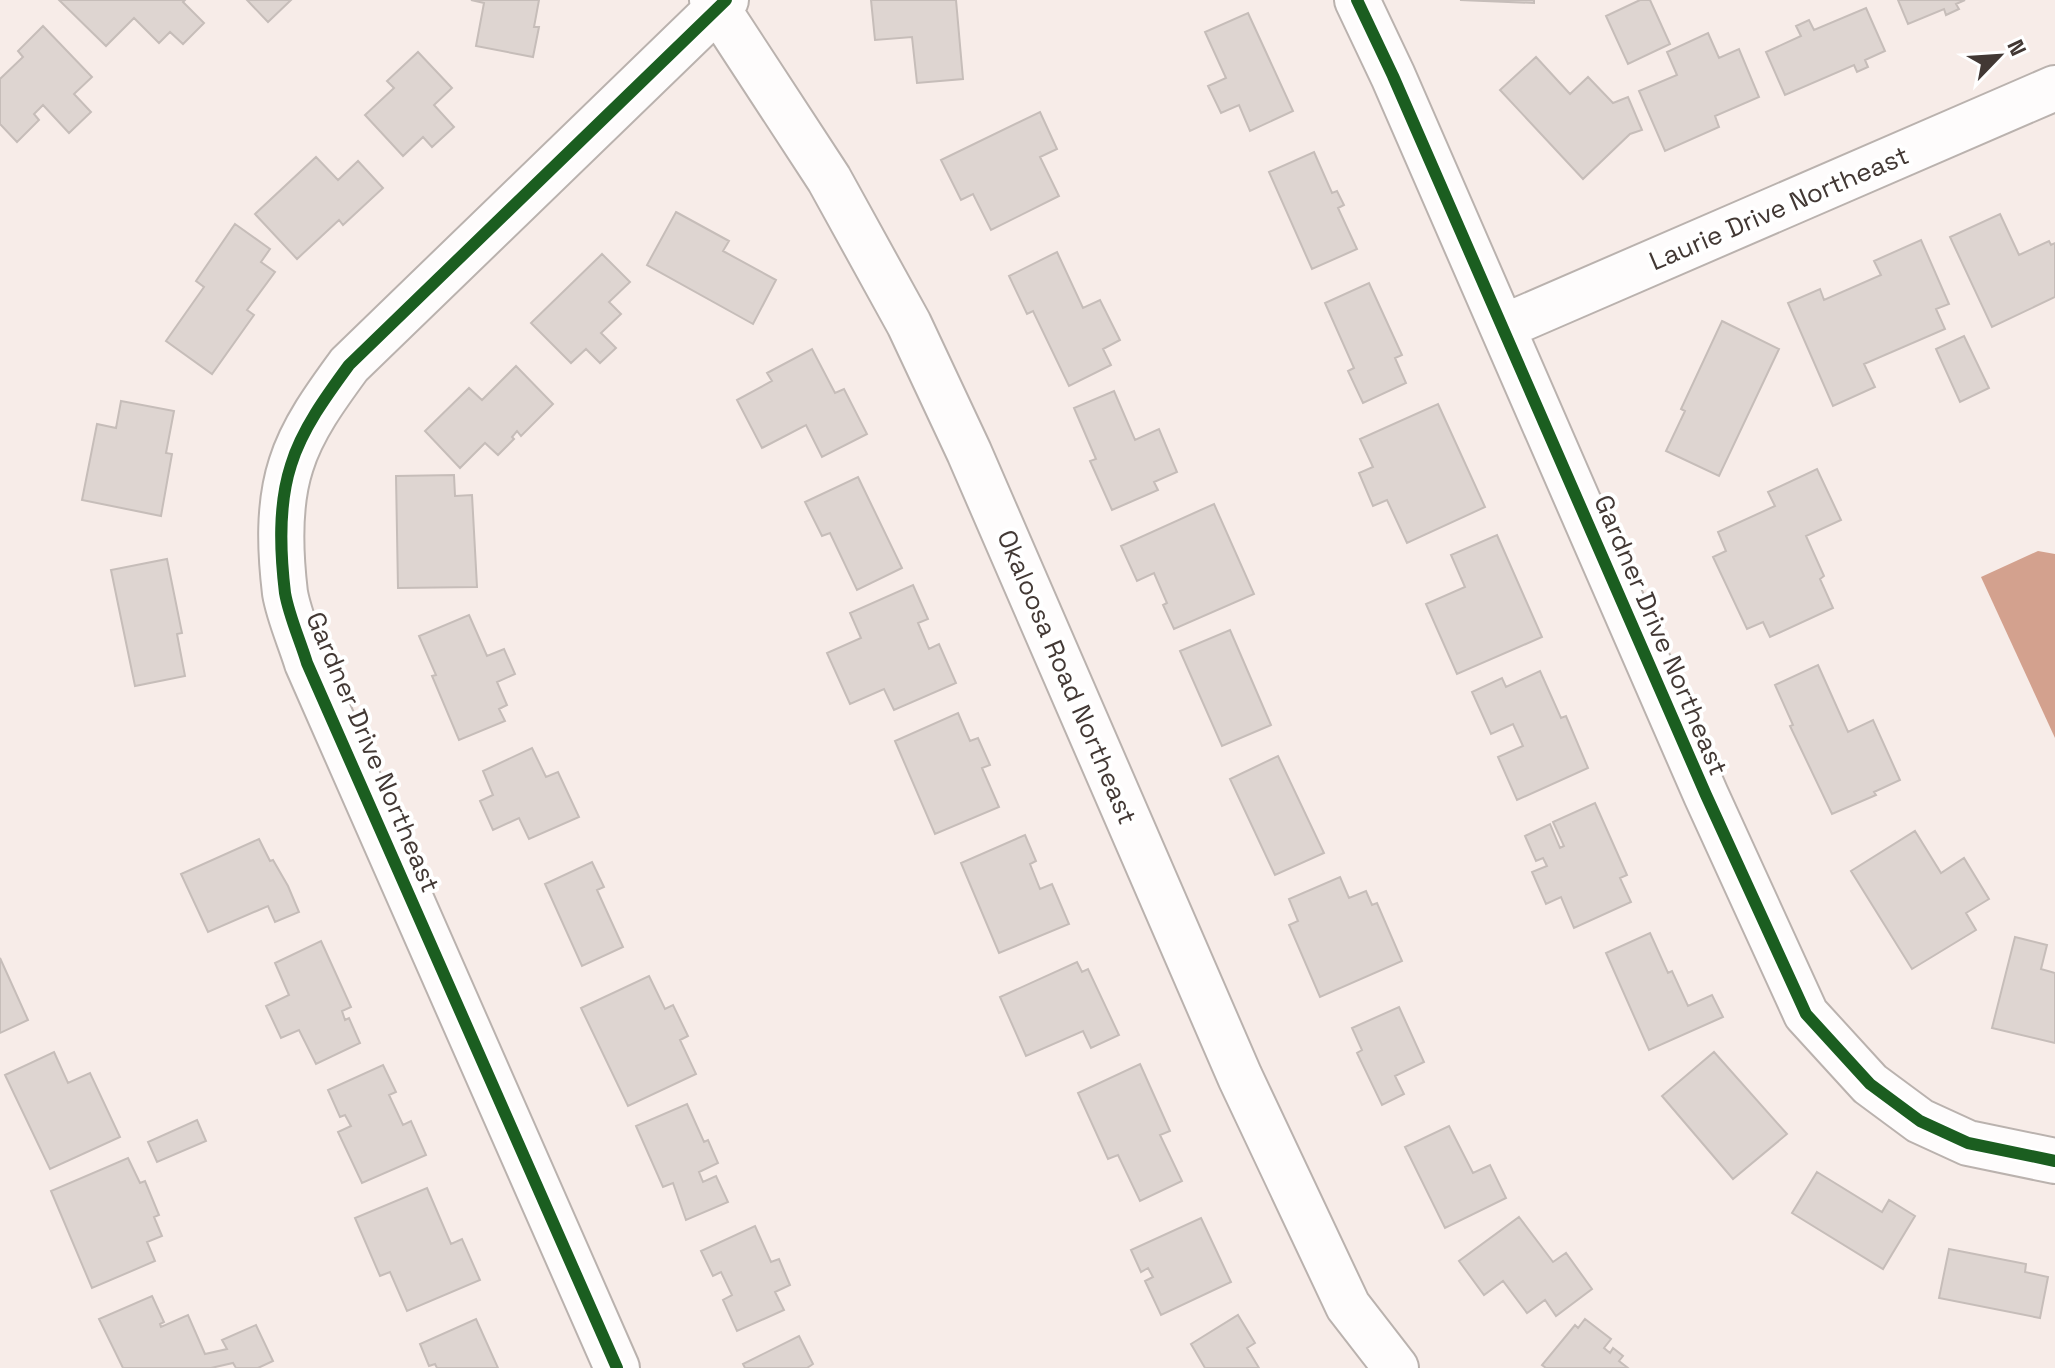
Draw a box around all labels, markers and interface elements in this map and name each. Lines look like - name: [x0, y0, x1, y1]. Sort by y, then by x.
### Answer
- north arrow: [1959, 16, 2039, 96]
- text: N: [2001, 35, 2033, 60]
- street label: Laurie Drive Northeast: [1644, 138, 1914, 278]
- street label: Gardner Drive Northeast: [1586, 490, 1736, 780]
- street label: Okaloosa Road Northeast: [989, 525, 1145, 829]
- street label: Gardner Drive Northeast: [298, 607, 448, 897]

